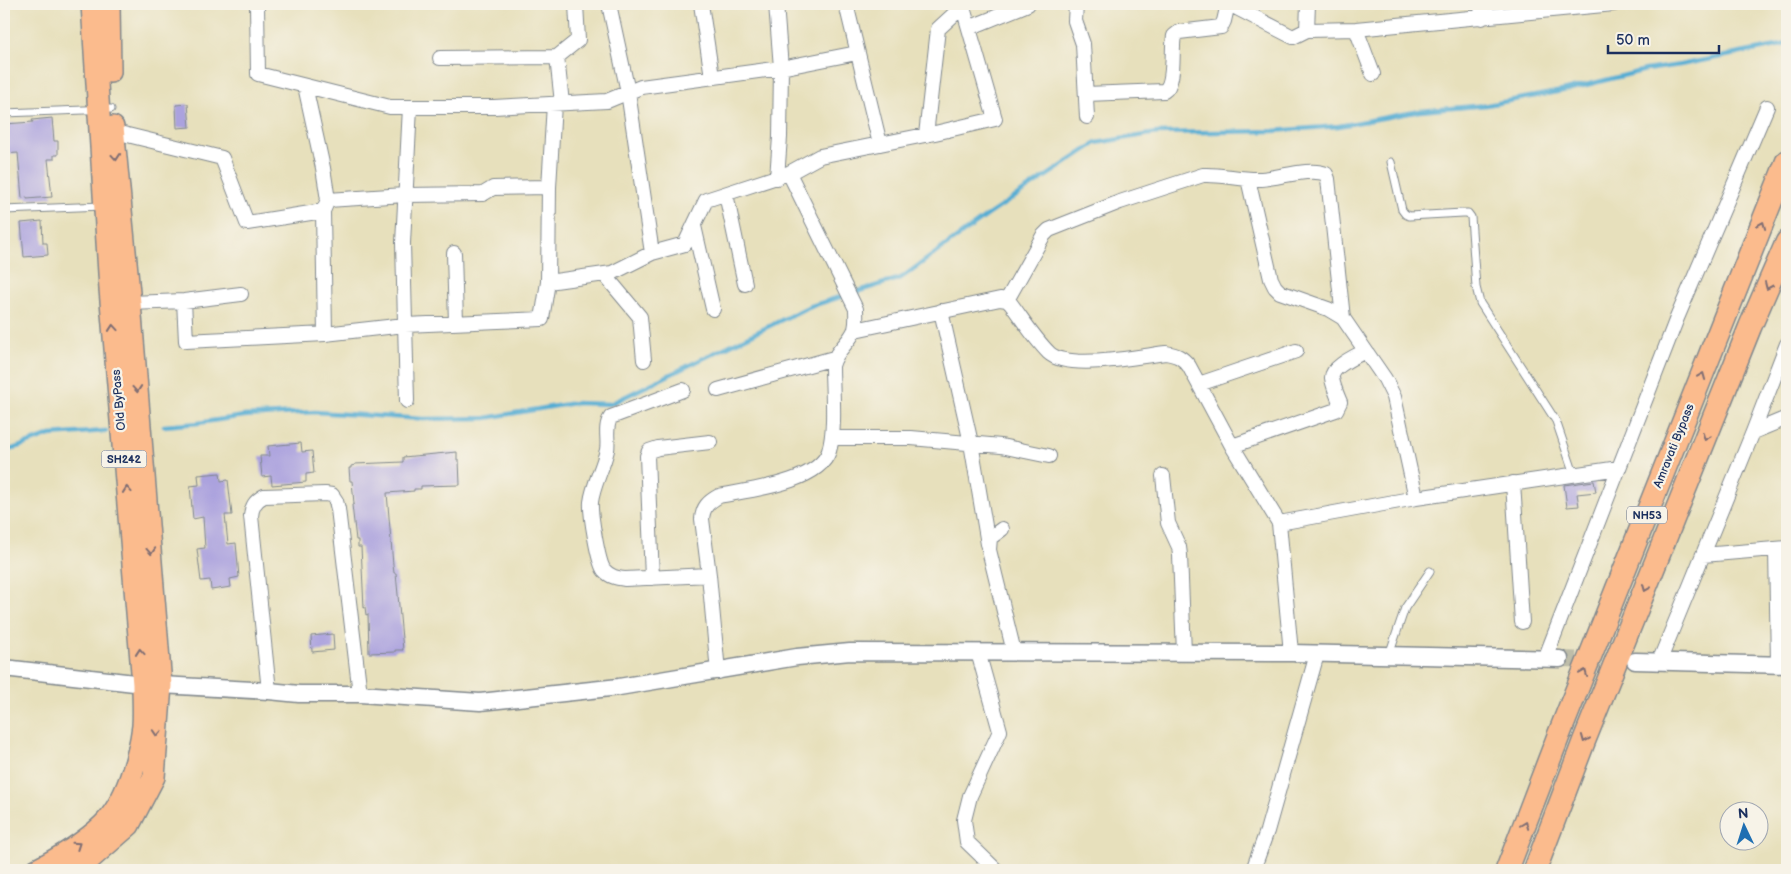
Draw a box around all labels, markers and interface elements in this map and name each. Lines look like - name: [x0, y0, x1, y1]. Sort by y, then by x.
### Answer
- scale bar: [1608, 22, 1720, 54]
- text: 50 m: [1616, 31, 1650, 50]
- one-way arrow: [111, 153, 122, 161]
- one-way arrow: [1756, 221, 1766, 230]
- one-way arrow: [1763, 281, 1774, 290]
- one-way arrow: [108, 324, 119, 332]
- street label: Old ByPass: [109, 369, 129, 431]
- one-way arrow: [1696, 372, 1706, 381]
- one-way arrow: [132, 385, 143, 393]
- street label: Amravati Bypass: [1650, 402, 1698, 490]
- one-way arrow: [1702, 432, 1712, 441]
- road number: SH242: [102, 450, 146, 468]
- one-way arrow: [122, 486, 133, 494]
- road number: NH53: [1627, 506, 1667, 524]
- one-way arrow: [145, 547, 156, 555]
- one-way arrow: [1641, 583, 1651, 591]
- one-way arrow: [135, 648, 146, 656]
- one-way arrow: [1577, 669, 1588, 678]
- one-way arrow: [152, 730, 163, 738]
- one-way arrow: [1581, 734, 1591, 742]
- north arrow: [1718, 802, 1768, 852]
- text: N: [1737, 805, 1749, 822]
- one-way arrow: [1518, 821, 1529, 830]
- one-way arrow: [72, 842, 81, 851]

